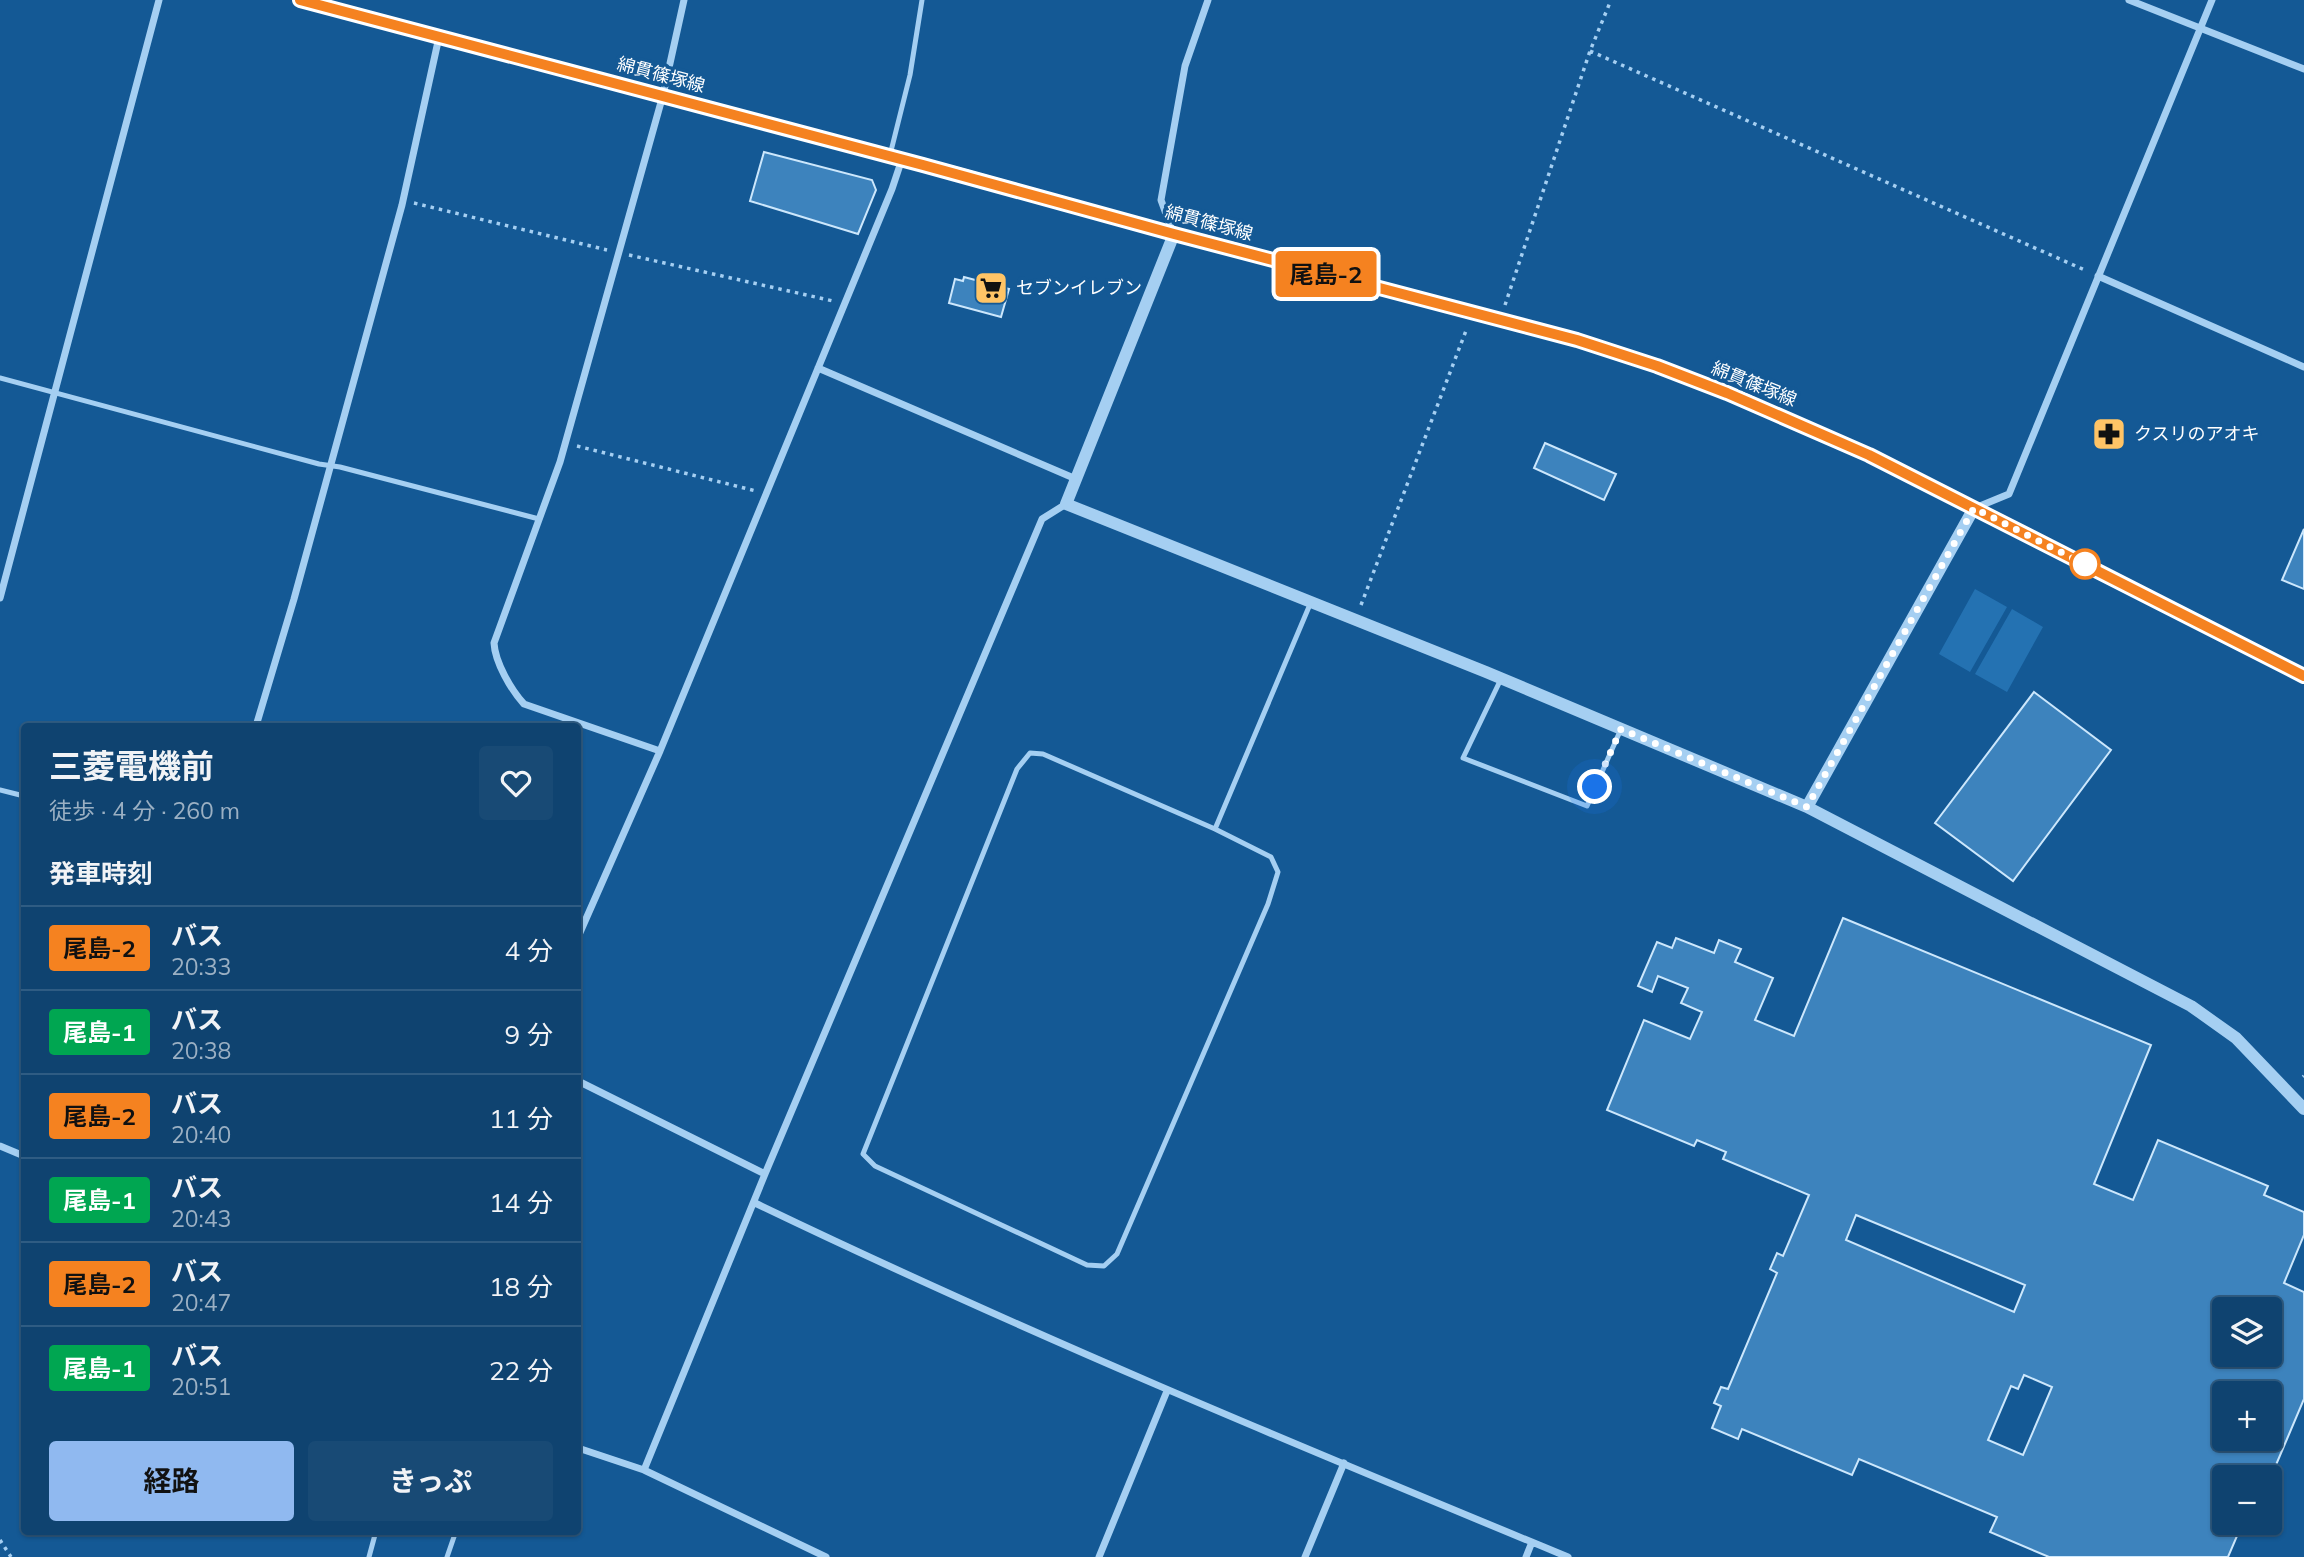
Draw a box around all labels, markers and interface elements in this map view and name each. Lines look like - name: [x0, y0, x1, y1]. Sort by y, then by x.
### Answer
- street label: 綿貫篠塚線: [615, 52, 708, 97]
- street label: 綿貫篠塚線: [1163, 200, 1256, 245]
- line badge: 尾島-2: [1277, 251, 1375, 297]
- text: 尾島-2: [1290, 259, 1362, 289]
- supermarket icon: セブンイレブン: [972, 269, 1010, 307]
- place label: セブンイレブン: [1016, 276, 1142, 299]
- street label: 綿貫篠塚線: [1708, 356, 1800, 411]
- pharmacy icon: クスリのアオキ: [2090, 415, 2128, 453]
- place label: クスリのアオキ: [2134, 422, 2259, 445]
- unlabelled marker: [2070, 549, 2100, 579]
- text: 三菱電機前: [49, 745, 214, 786]
- button: heart: [479, 746, 553, 820]
- your location: [1577, 769, 1612, 804]
- text: 徒歩 · 4 分 · 260 m: [49, 796, 240, 825]
- text: 発車時刻: [49, 857, 153, 890]
- text: バス: [171, 919, 223, 952]
- text: 尾島-2: [63, 933, 136, 963]
- text: 4 分: [505, 934, 553, 967]
- text: 20:33: [171, 952, 231, 981]
- text: バス: [171, 1003, 223, 1036]
- text: 尾島-1: [63, 1017, 136, 1047]
- text: 9 分: [505, 1018, 553, 1051]
- text: 20:38: [171, 1036, 231, 1065]
- text: バス: [171, 1087, 223, 1120]
- text: 尾島-2: [63, 1101, 136, 1131]
- text: 11 分: [489, 1102, 553, 1135]
- text: 20:40: [171, 1120, 231, 1149]
- text: バス: [171, 1171, 223, 1204]
- text: 尾島-1: [63, 1185, 136, 1215]
- text: 14 分: [489, 1186, 553, 1219]
- text: 20:43: [171, 1204, 231, 1233]
- text: バス: [171, 1255, 223, 1288]
- text: 尾島-2: [63, 1269, 136, 1299]
- text: 18 分: [489, 1270, 553, 1303]
- text: 20:47: [171, 1288, 231, 1317]
- map controls: [2212, 1297, 2282, 1535]
- button: layers: [2212, 1297, 2282, 1367]
- text: バス: [171, 1339, 223, 1372]
- text: 尾島-1: [63, 1353, 136, 1383]
- text: 22 分: [489, 1354, 553, 1387]
- text: 20:51: [171, 1372, 231, 1401]
- button: +: [2212, 1381, 2282, 1451]
- button: 経路: [49, 1441, 294, 1521]
- button: きっぷ: [308, 1441, 553, 1521]
- button: −: [2212, 1465, 2282, 1535]

